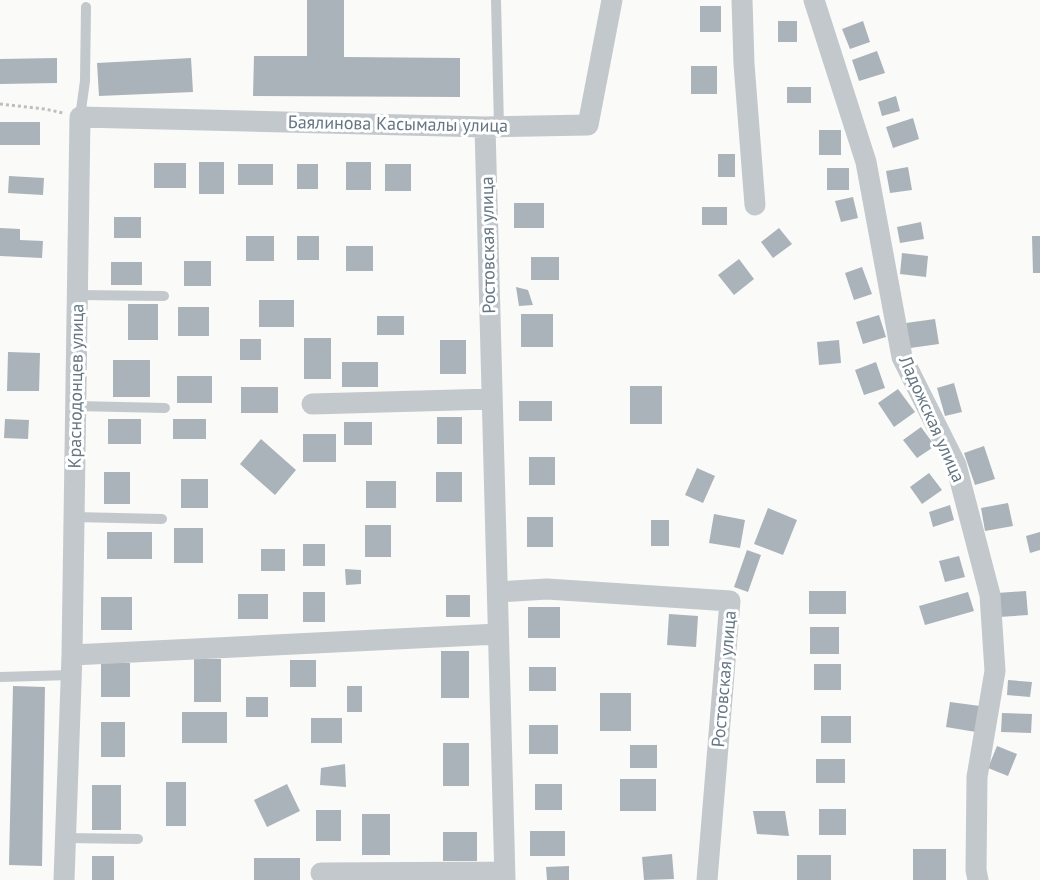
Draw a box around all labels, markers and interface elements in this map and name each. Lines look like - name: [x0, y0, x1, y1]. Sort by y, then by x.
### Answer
- street label: Баялинова Касымалы улица: [288, 110, 508, 137]
- street label: Ростовская улица: [475, 176, 500, 314]
- street label: Краснодонцев улица: [63, 303, 88, 469]
- street label: Ладожская улица: [894, 351, 971, 486]
- street label: Ростовская улица: [706, 610, 741, 748]

